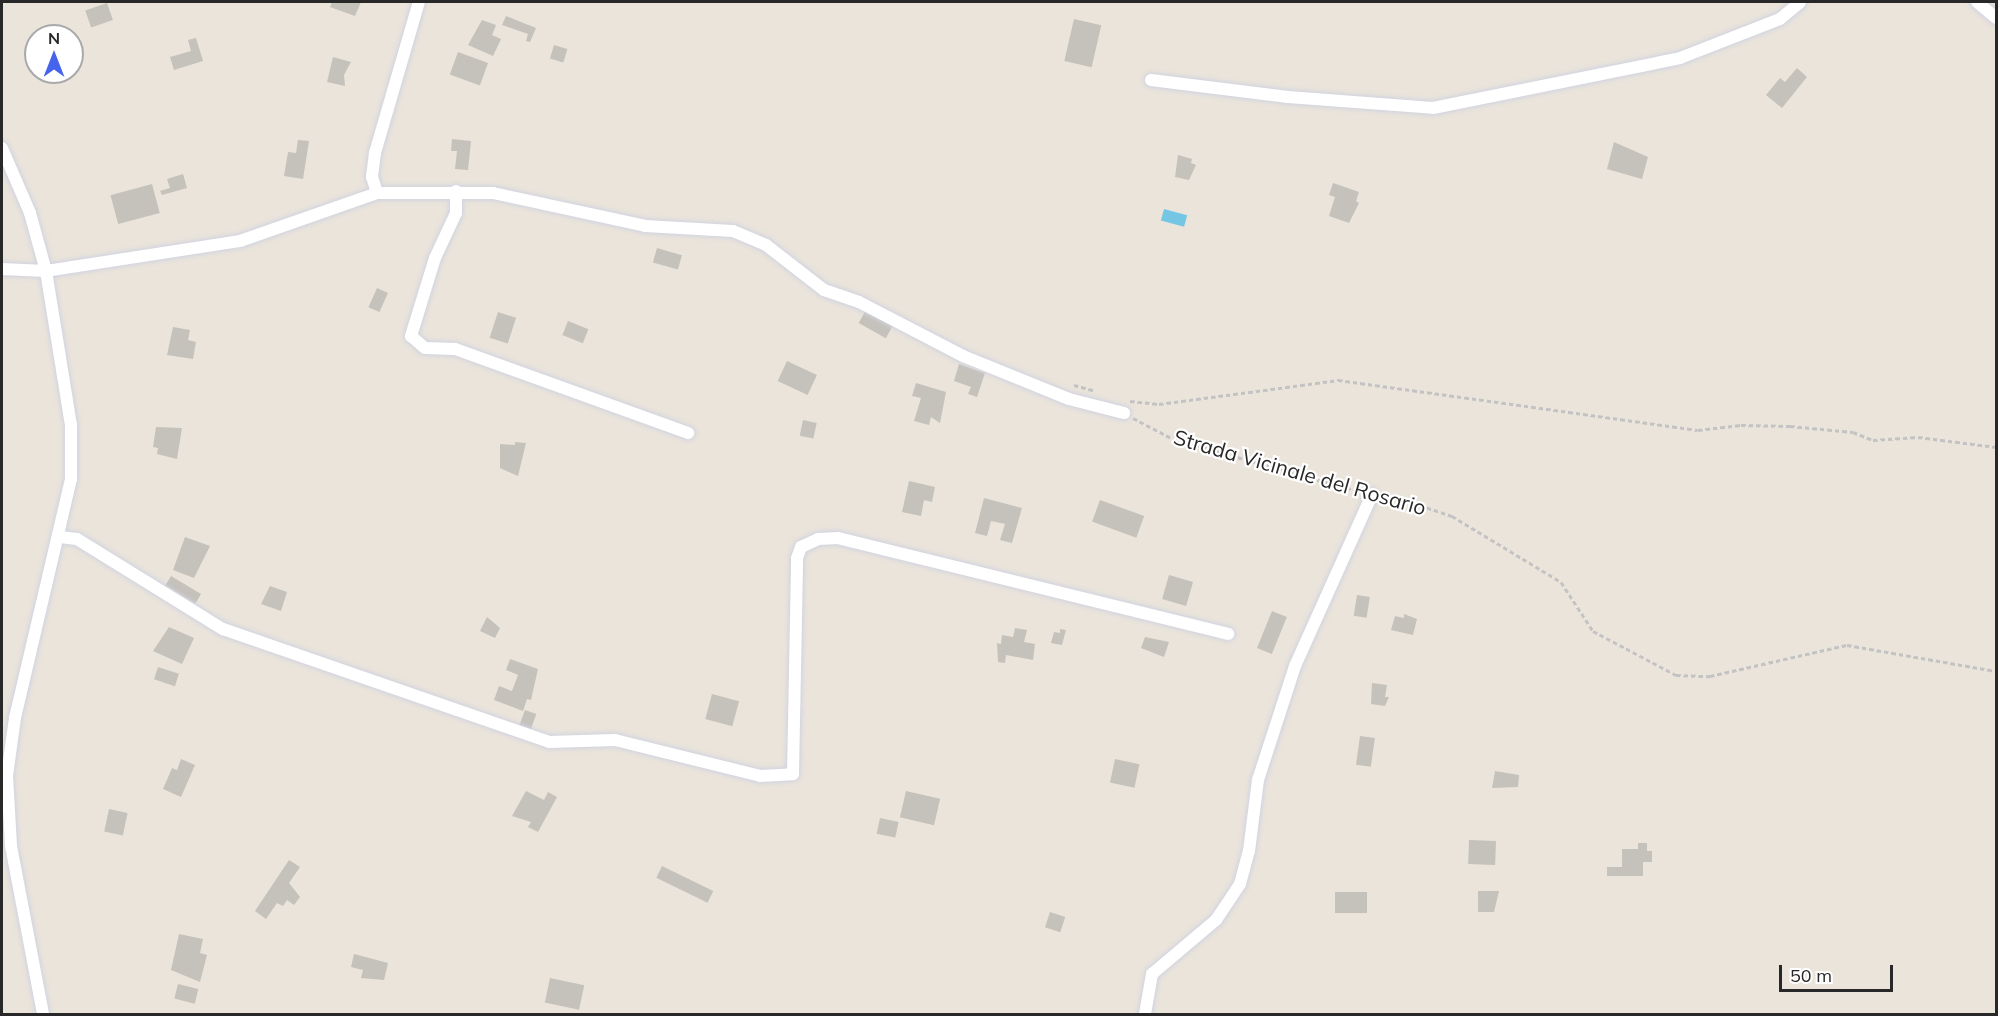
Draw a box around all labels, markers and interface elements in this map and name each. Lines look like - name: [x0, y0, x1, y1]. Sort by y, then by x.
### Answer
- north arrow: [24, 24, 84, 84]
- text: N: [48, 28, 60, 48]
- street label: Strada Vicinale del Rosario: [1171, 424, 1429, 520]
- scale bar: [1782, 953, 1896, 991]
- text: 50 m: [1790, 964, 1832, 987]

